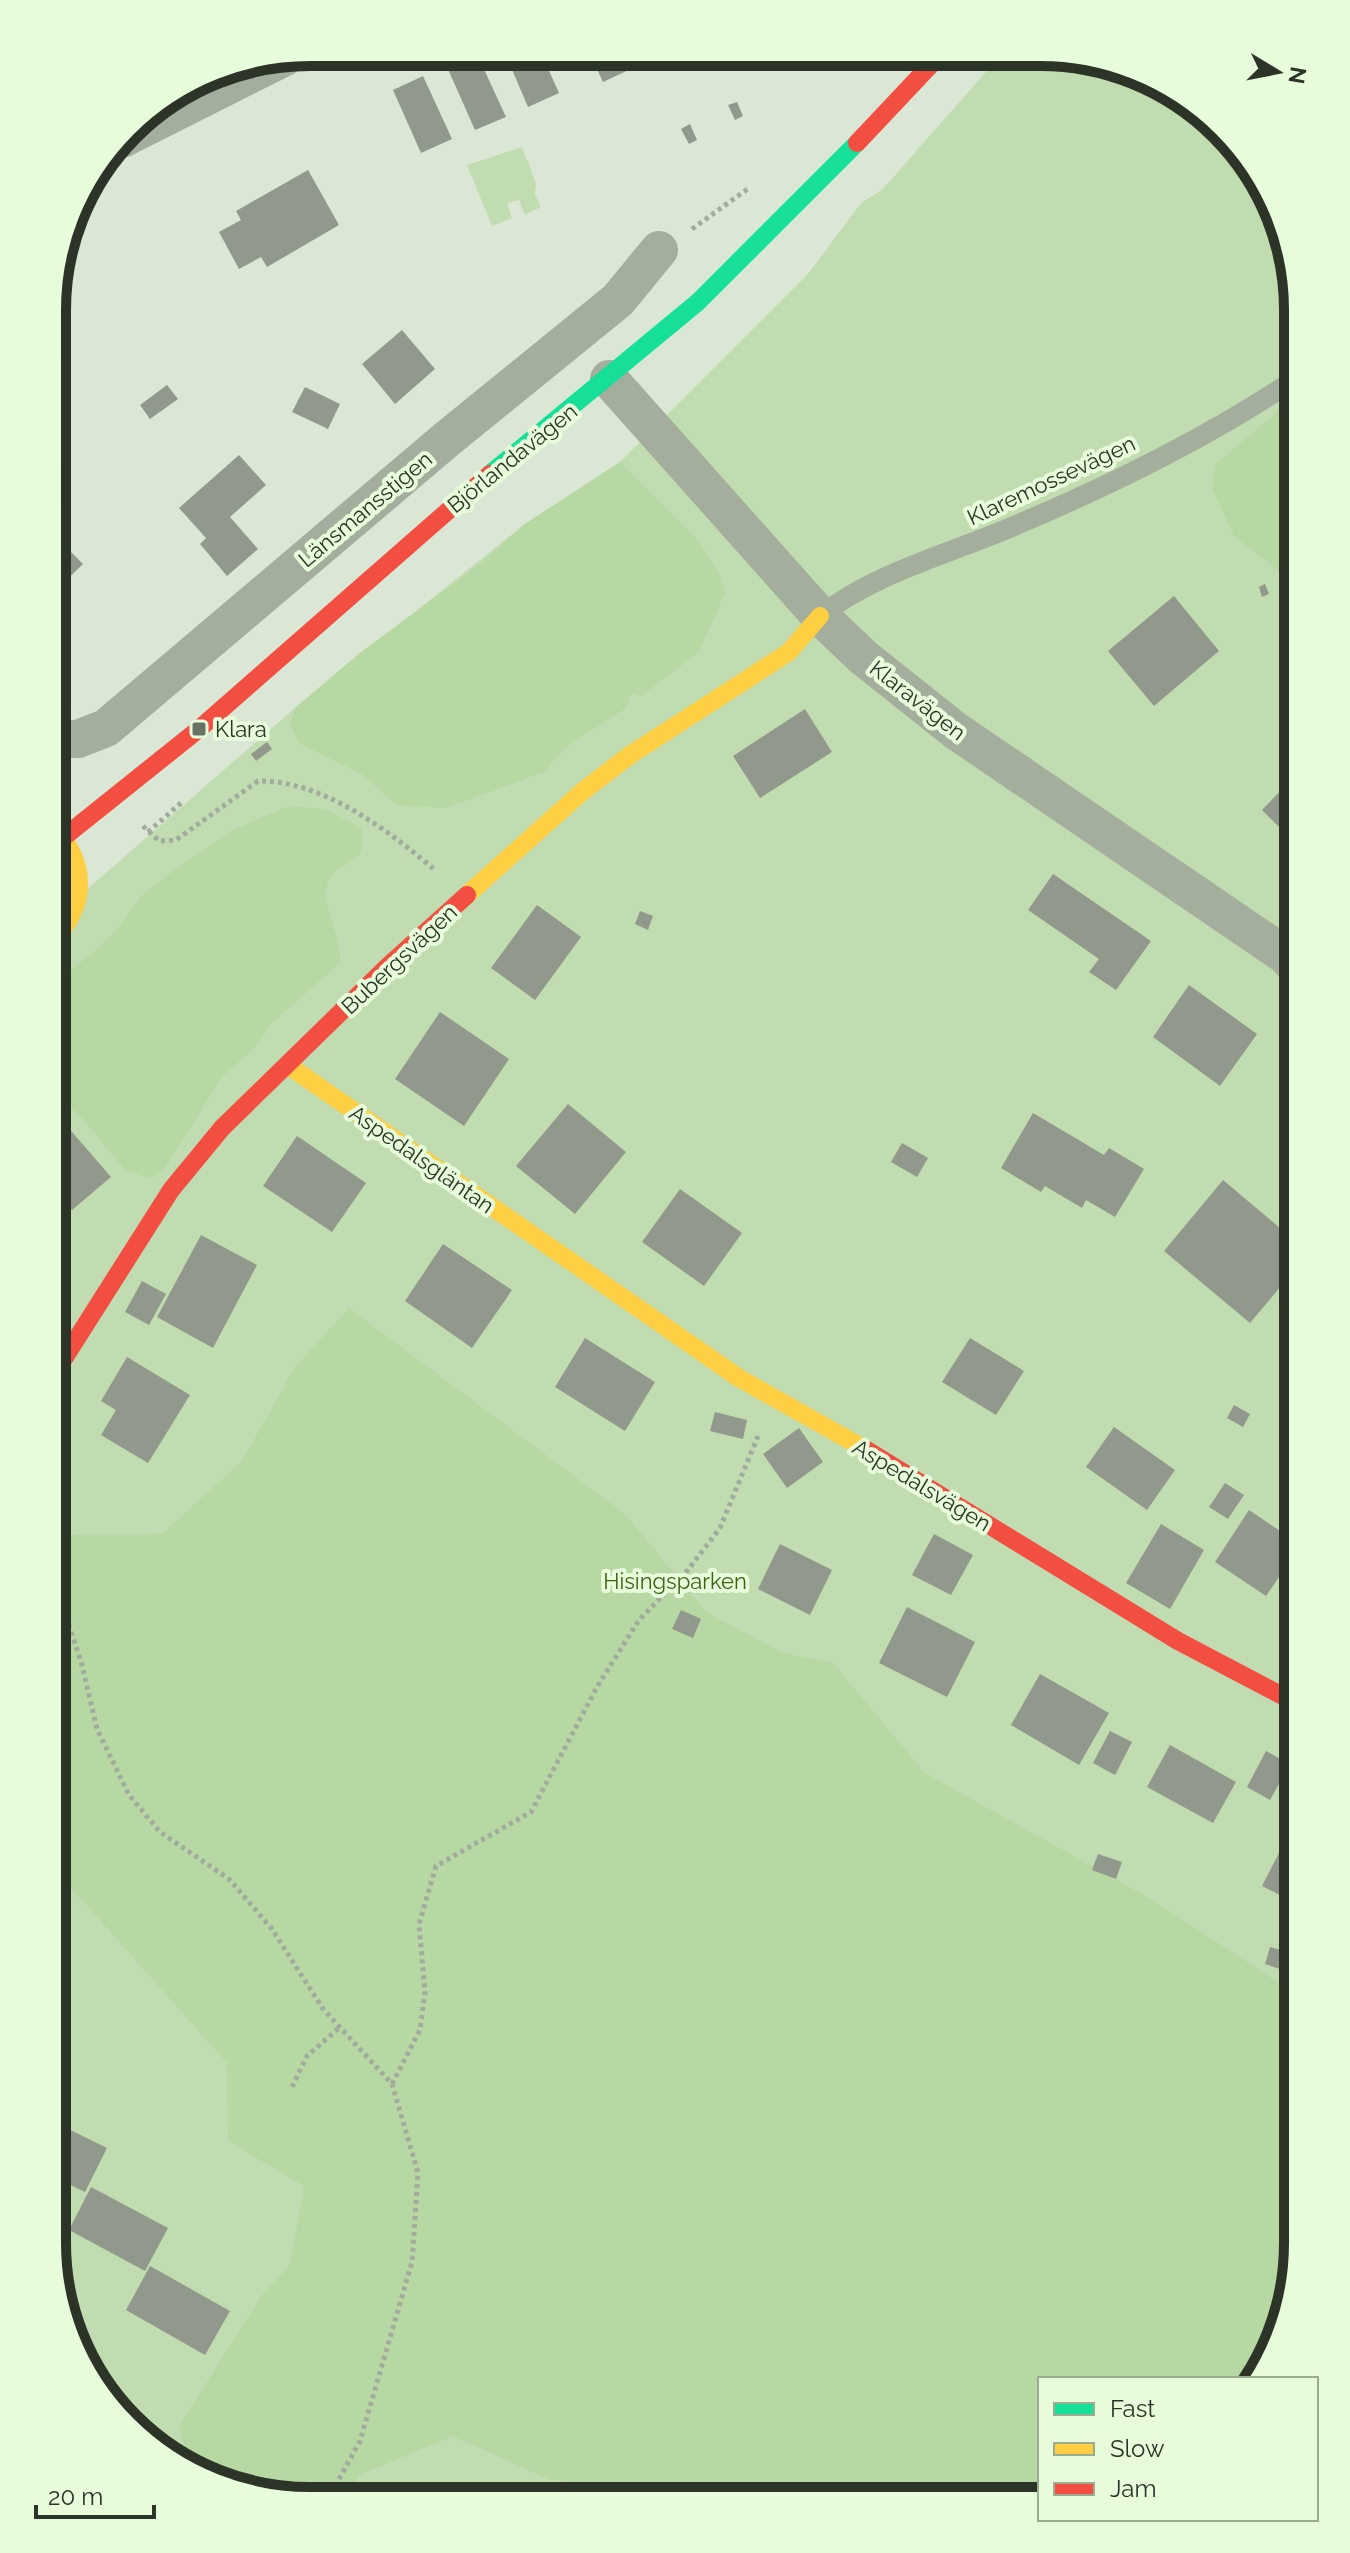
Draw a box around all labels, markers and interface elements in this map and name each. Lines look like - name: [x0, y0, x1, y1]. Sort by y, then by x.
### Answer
- north arrow: [1238, 32, 1318, 112]
- text: N: [1283, 65, 1312, 86]
- street label: Björlandavägen: [442, 398, 582, 518]
- street label: Klaremossevägen: [963, 430, 1139, 530]
- street label: Länsmansstigen: [293, 446, 437, 572]
- street label: Klaravägen: [865, 655, 971, 745]
- place label: Klara: [215, 716, 267, 742]
- marker: Klara: [190, 720, 208, 738]
- street label: Bubergsvägen: [336, 899, 462, 1019]
- street label: Aspedalsgläntan: [345, 1099, 499, 1219]
- street label: Aspedalsvägen: [848, 1434, 996, 1536]
- park label: Hisingsparken: [603, 1568, 747, 1594]
- legend: [1038, 2377, 1318, 2521]
- text: Fast: [1110, 2394, 1155, 2423]
- text: Slow: [1110, 2434, 1165, 2463]
- scale bar: [36, 2469, 154, 2519]
- text: Jam: [1110, 2474, 1156, 2503]
- text: 20 m: [48, 2482, 103, 2511]

